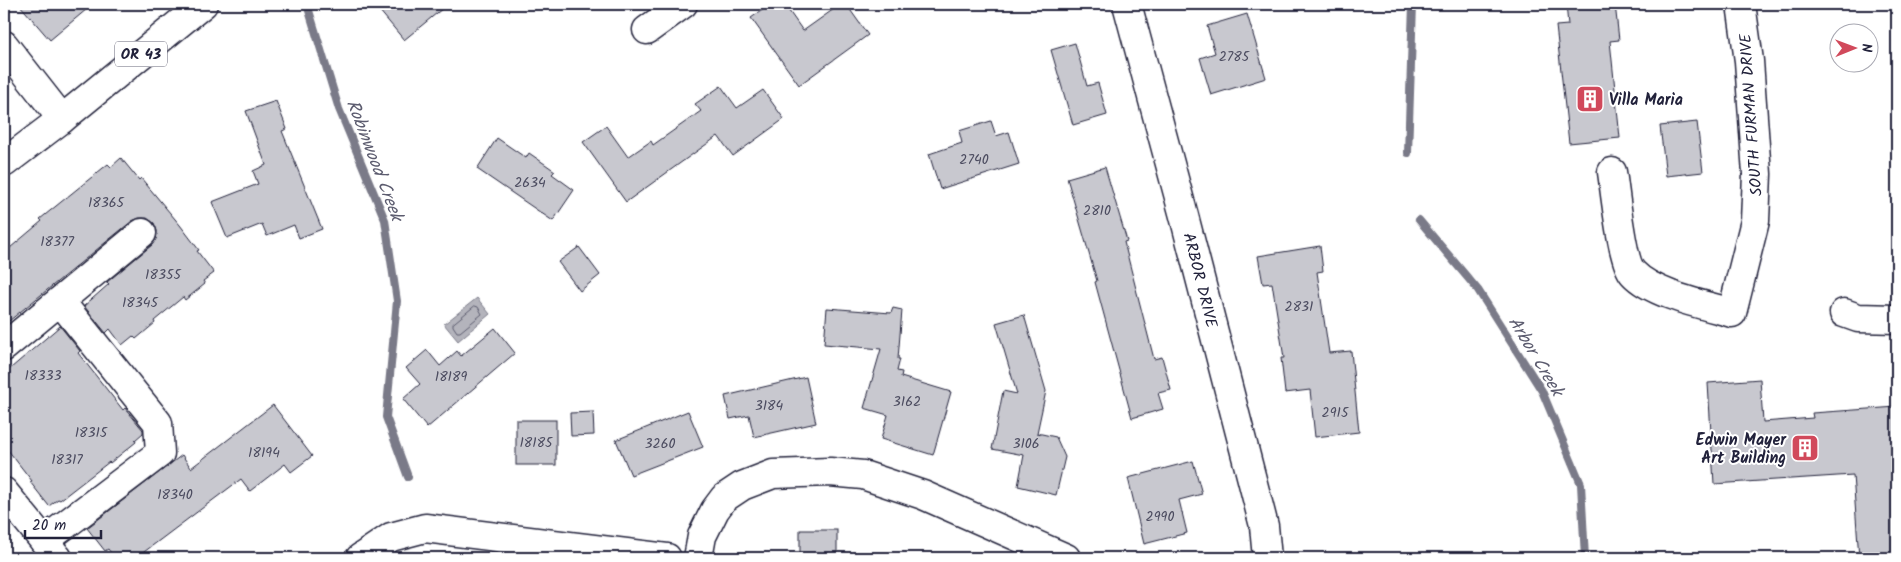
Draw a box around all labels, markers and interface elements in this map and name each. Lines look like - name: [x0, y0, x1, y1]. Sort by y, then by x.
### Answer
- north arrow: [1828, 22, 1878, 72]
- street label: SOUTH FURMAN DRIVE: [1733, 32, 1770, 197]
- road number: OR 43: [115, 42, 167, 66]
- text: N: [1855, 43, 1877, 53]
- house number: 2785: [1219, 46, 1251, 68]
- building icon: Villa Maria: [1575, 84, 1605, 114]
- place label: Villa Maria: [1609, 88, 1683, 113]
- water label: Robinwood Creek: [337, 96, 411, 228]
- house number: 2740: [959, 149, 989, 171]
- house number: 2634: [514, 172, 546, 194]
- house number: 18365: [88, 192, 126, 214]
- house number: 2810: [1083, 200, 1111, 222]
- street label: ARBOR DRIVE: [1176, 230, 1224, 331]
- house number: 18377: [40, 231, 74, 253]
- house number: 18355: [145, 264, 182, 286]
- house number: 18345: [122, 292, 160, 314]
- house number: 2831: [1285, 296, 1313, 318]
- water label: Arbor Creek: [1499, 311, 1571, 405]
- house number: 18333: [25, 365, 61, 387]
- house number: 18189: [435, 366, 467, 388]
- house number: 3162: [893, 391, 921, 413]
- house number: 3184: [755, 395, 784, 417]
- house number: 2915: [1322, 402, 1350, 424]
- house number: 18315: [75, 422, 109, 444]
- place label: Edwin Mayer Art Building: [1696, 428, 1787, 471]
- house number: 18185: [519, 432, 554, 454]
- house number: 3260: [645, 433, 675, 455]
- house number: 3106: [1012, 433, 1040, 455]
- building icon: Edwin Mayer Art Building: [1790, 433, 1820, 463]
- house number: 18194: [248, 442, 280, 464]
- house number: 18317: [51, 449, 83, 471]
- house number: 18340: [157, 484, 193, 506]
- house number: 2990: [1146, 506, 1174, 528]
- scale bar: [25, 507, 101, 539]
- text: 20 m: [32, 514, 66, 538]

